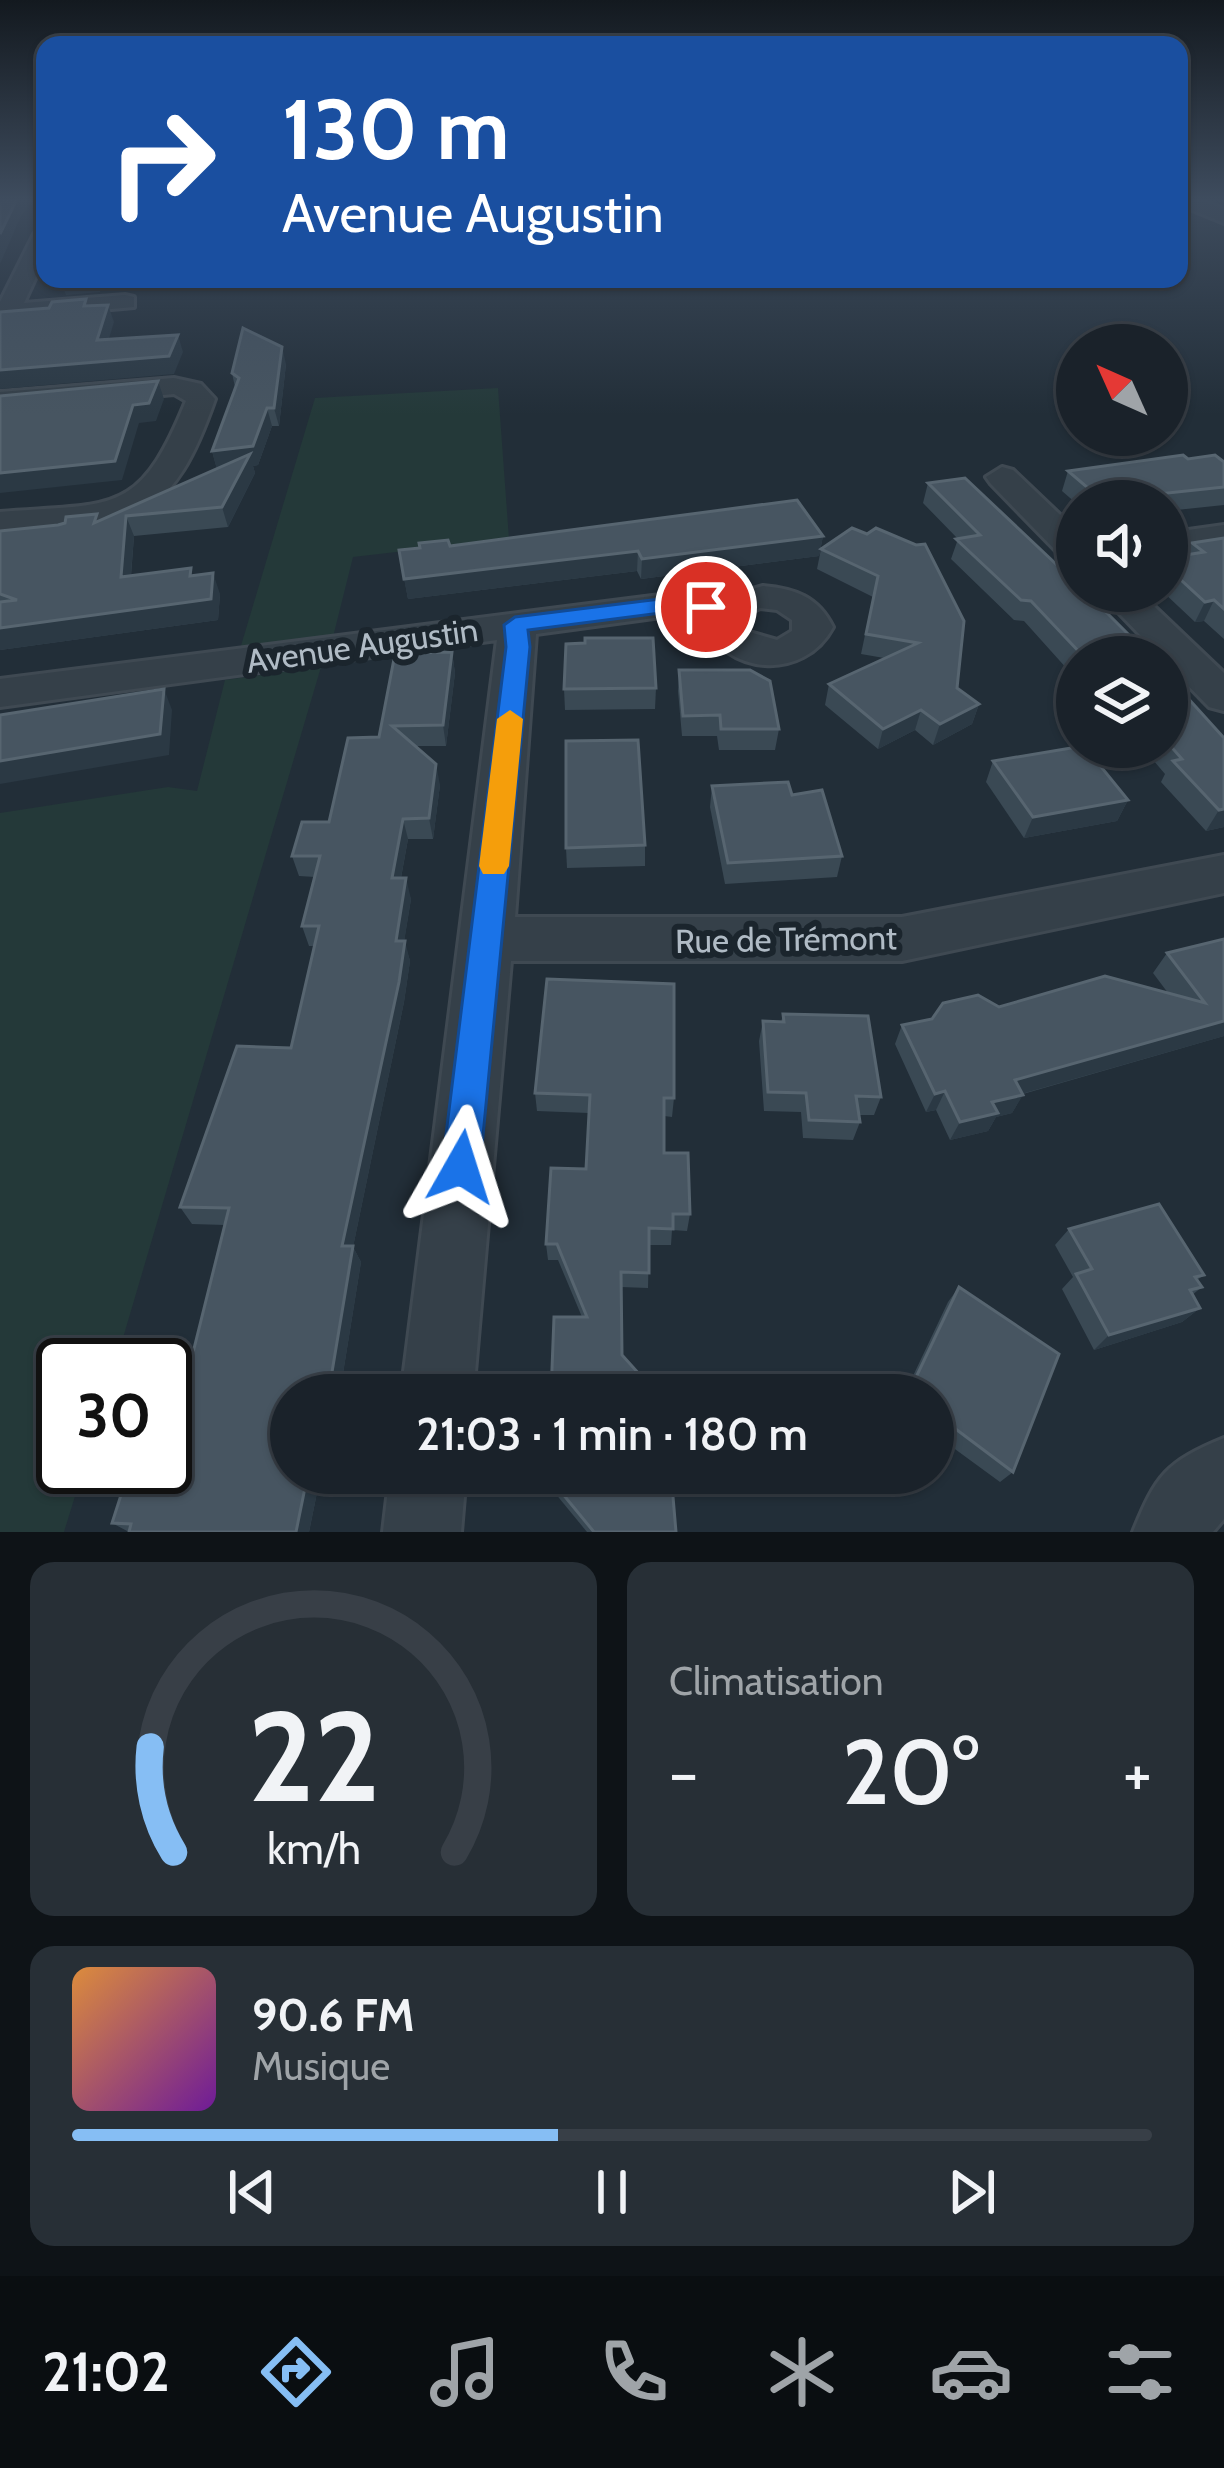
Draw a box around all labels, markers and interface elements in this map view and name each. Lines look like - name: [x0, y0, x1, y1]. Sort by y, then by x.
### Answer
- text: 130 m: [282, 78, 509, 180]
- icon: right: [84, 84, 240, 240]
- text: Avenue Augustin: [282, 180, 664, 246]
- north arrow: [1056, 324, 1188, 456]
- map controls: [1056, 324, 1188, 768]
- button: sound: [1056, 480, 1188, 612]
- pin: [655, 556, 757, 658]
- icon: arrive: [673, 574, 739, 640]
- street label: Avenue Augustin: [244, 609, 480, 681]
- button: layers: [1056, 636, 1188, 768]
- street label: Rue de Trémont: [675, 917, 897, 961]
- position arrow: [398, 1104, 524, 1230]
- speed limit sign: 30: [36, 1338, 192, 1494]
- text: 21:03 · 1 min · 180 m: [416, 1407, 808, 1461]
- text: Climatisation: [669, 1657, 884, 1705]
- text: 22: [247, 1681, 380, 1832]
- text: 20°: [842, 1717, 979, 1827]
- text: −: [669, 1732, 698, 1813]
- text: +: [1123, 1732, 1152, 1813]
- text: km/h: [267, 1823, 360, 1875]
- text: 90.6 FM: [252, 1988, 414, 2042]
- text: Musique: [252, 2042, 390, 2090]
- icon: previous: [219, 2159, 285, 2225]
- icon: pause: [579, 2159, 645, 2225]
- icon: next: [939, 2159, 1005, 2225]
- icon: directions: [254, 2330, 338, 2414]
- icon: music: [423, 2330, 507, 2414]
- icon: phone: [592, 2330, 676, 2414]
- icon: climate: [760, 2330, 844, 2414]
- icon: car: [929, 2330, 1013, 2414]
- icon: filters: [1098, 2330, 1182, 2414]
- text: 21:02: [42, 2339, 170, 2405]

